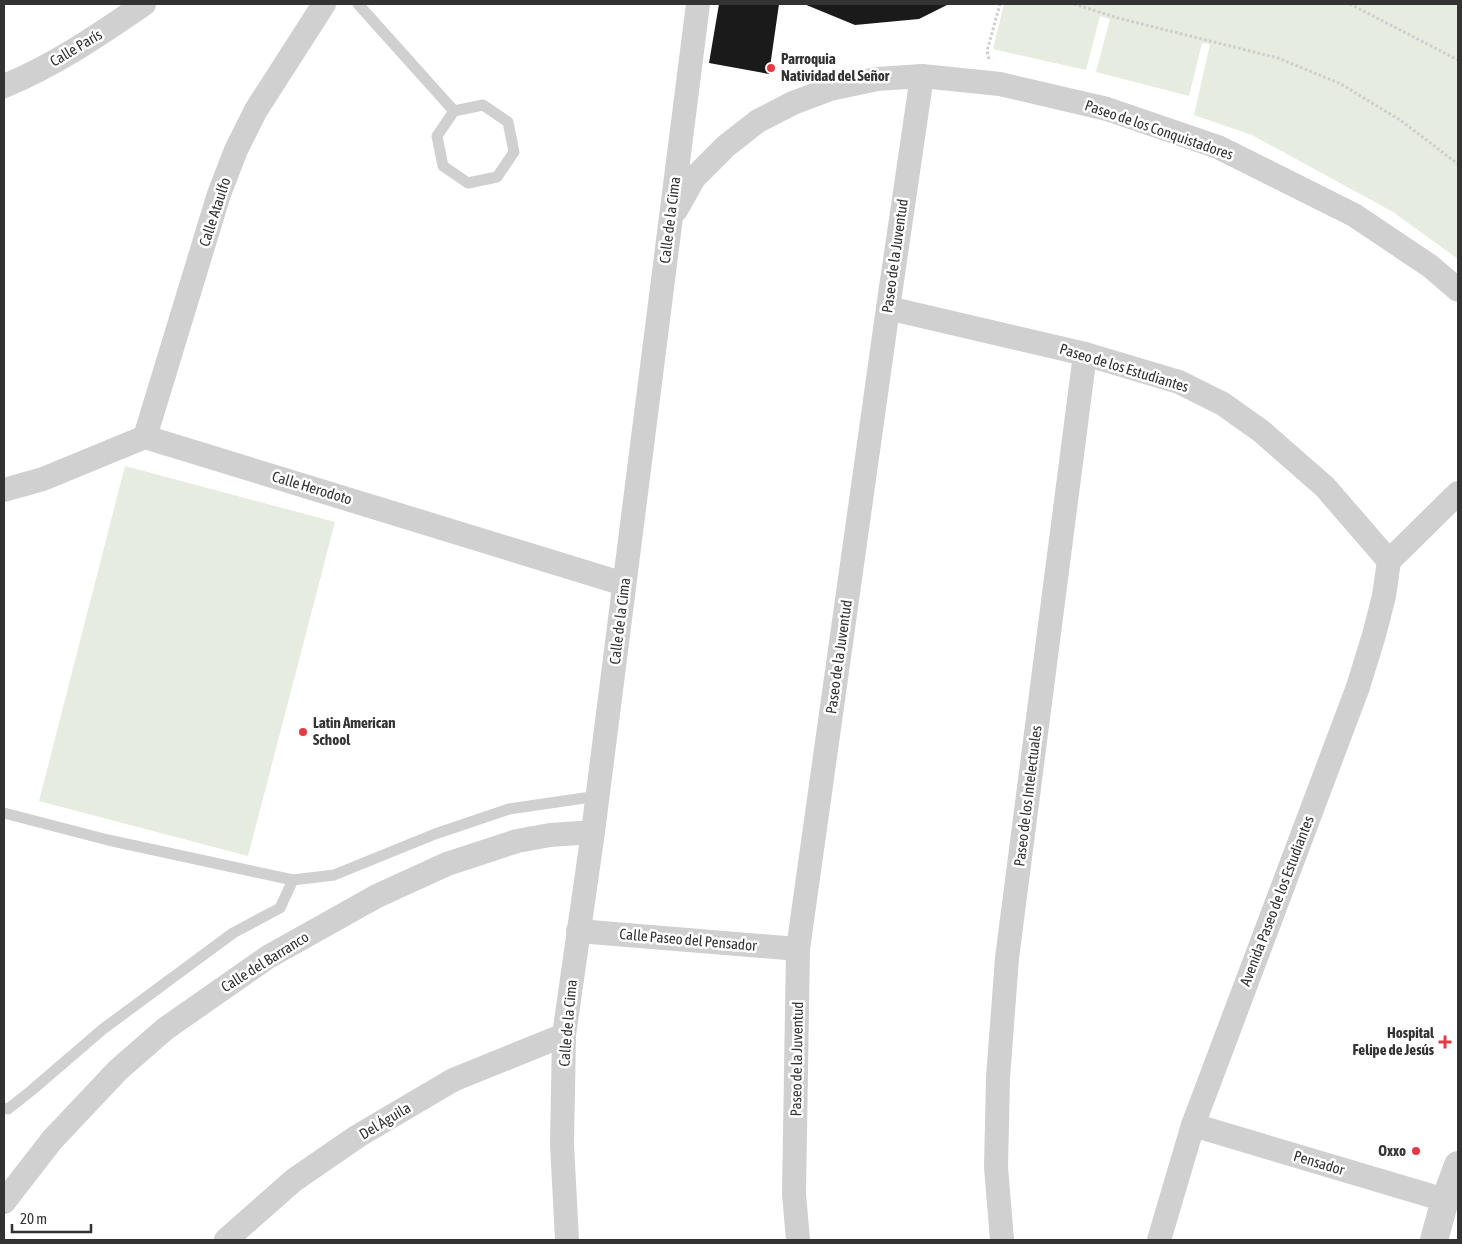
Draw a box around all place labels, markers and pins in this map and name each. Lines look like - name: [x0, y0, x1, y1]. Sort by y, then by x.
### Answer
- place label: Parroquia Natividad del Señor: [781, 50, 890, 84]
- marker: Parroquia Natividad del Señor: [765, 62, 777, 74]
- place label: Latin American School: [313, 714, 396, 748]
- marker: Latin American School: [297, 726, 309, 738]
- place label: Hospital Felipe de Jesús: [1353, 1024, 1435, 1058]
- marker: Hospital Felipe de Jesús: [1438, 1035, 1452, 1049]
- place label: Oxxo: [1378, 1142, 1406, 1159]
- marker: Oxxo: [1410, 1145, 1422, 1157]

